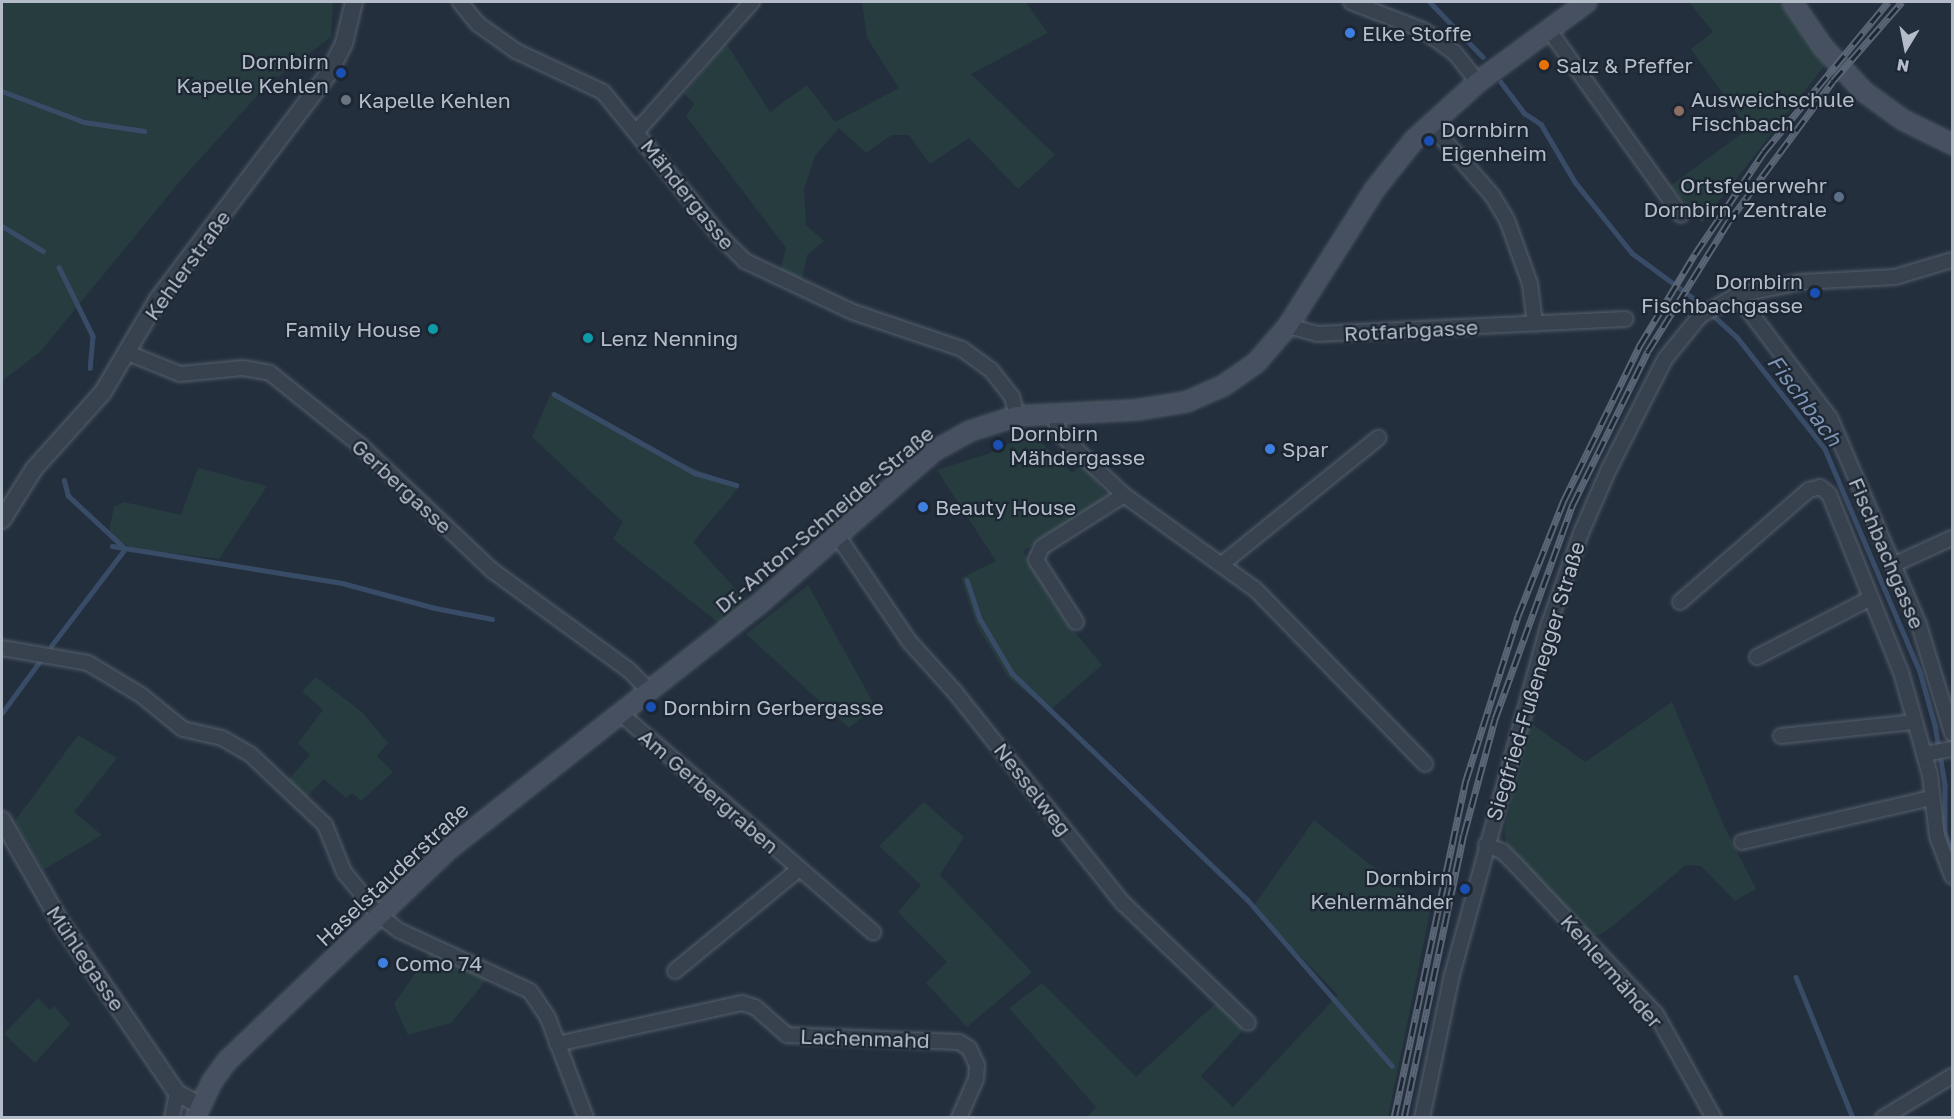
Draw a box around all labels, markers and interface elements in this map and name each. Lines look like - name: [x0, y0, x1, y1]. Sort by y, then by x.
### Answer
- north arrow: [1876, 18, 1936, 78]
- place label: Elke Stoffe: [1362, 20, 1472, 46]
- marker: Elke Stoffe: [1343, 26, 1357, 40]
- place label: Dornbirn Kapelle Kehlen: [176, 48, 329, 98]
- place label: Salz & Pfeffer: [1556, 52, 1693, 78]
- text: N: [1895, 55, 1911, 77]
- marker: Salz & Pfeffer: [1537, 58, 1551, 72]
- marker: Dornbirn Kapelle Kehlen: [334, 66, 348, 80]
- place label: Ausweichschule Fischbach: [1691, 86, 1854, 136]
- place label: Kapelle Kehlen: [358, 87, 511, 113]
- marker: Kapelle Kehlen: [339, 93, 353, 107]
- marker: Ausweichschule Fischbach: [1672, 104, 1686, 118]
- place label: Dornbirn Eigenheim: [1441, 116, 1547, 166]
- street label: Mähdergasse: [636, 134, 740, 254]
- marker: Dornbirn Eigenheim: [1422, 134, 1436, 148]
- place label: Ortsfeuerwehr Dornbirn, Zentrale: [1643, 172, 1827, 222]
- marker: Ortsfeuerwehr Dornbirn, Zentrale: [1832, 190, 1846, 204]
- street label: Kehlerstraße: [139, 205, 235, 325]
- place label: Dornbirn Fischbachgasse: [1641, 268, 1803, 318]
- marker: Dornbirn Fischbachgasse: [1808, 286, 1822, 300]
- street label: Rotfarbgasse: [1343, 314, 1479, 346]
- place label: Family House: [285, 316, 421, 342]
- marker: Family House: [426, 322, 440, 336]
- place label: Lenz Nenning: [600, 325, 738, 351]
- marker: Lenz Nenning: [581, 331, 595, 345]
- water label: Fischbach: [1762, 349, 1848, 451]
- street label: Dr.-Anton-Schneider-Straße: [710, 420, 938, 618]
- place label: Dornbirn Mähdergasse: [1010, 420, 1145, 470]
- street label: Gerbergasse: [347, 433, 457, 539]
- place label: Spar: [1282, 436, 1328, 462]
- marker: Dornbirn Mähdergasse: [991, 438, 1005, 452]
- marker: Spar: [1263, 442, 1277, 456]
- street label: Fischbachgasse: [1844, 474, 1930, 632]
- place label: Beauty House: [935, 494, 1076, 520]
- marker: Beauty House: [916, 500, 930, 514]
- street label: Siegfried-Fußenegger Straße: [1480, 538, 1590, 824]
- place label: Dornbirn Gerbergasse: [663, 694, 884, 720]
- marker: Dornbirn Gerbergasse: [644, 700, 658, 714]
- street label: Am Gerbergraben: [634, 723, 784, 859]
- street label: Nesselweg: [989, 738, 1077, 840]
- street label: Haselstauderstraße: [311, 797, 473, 951]
- place label: Dornbirn Kehlermähder: [1310, 864, 1453, 914]
- marker: Dornbirn Kehlermähder: [1458, 882, 1472, 896]
- street label: Mühlegasse: [42, 901, 130, 1015]
- street label: Kehlermähder: [1556, 909, 1668, 1033]
- place label: Como 74: [395, 950, 482, 976]
- marker: Como 74: [376, 956, 390, 970]
- street label: Lachenmahd: [800, 1023, 930, 1053]

